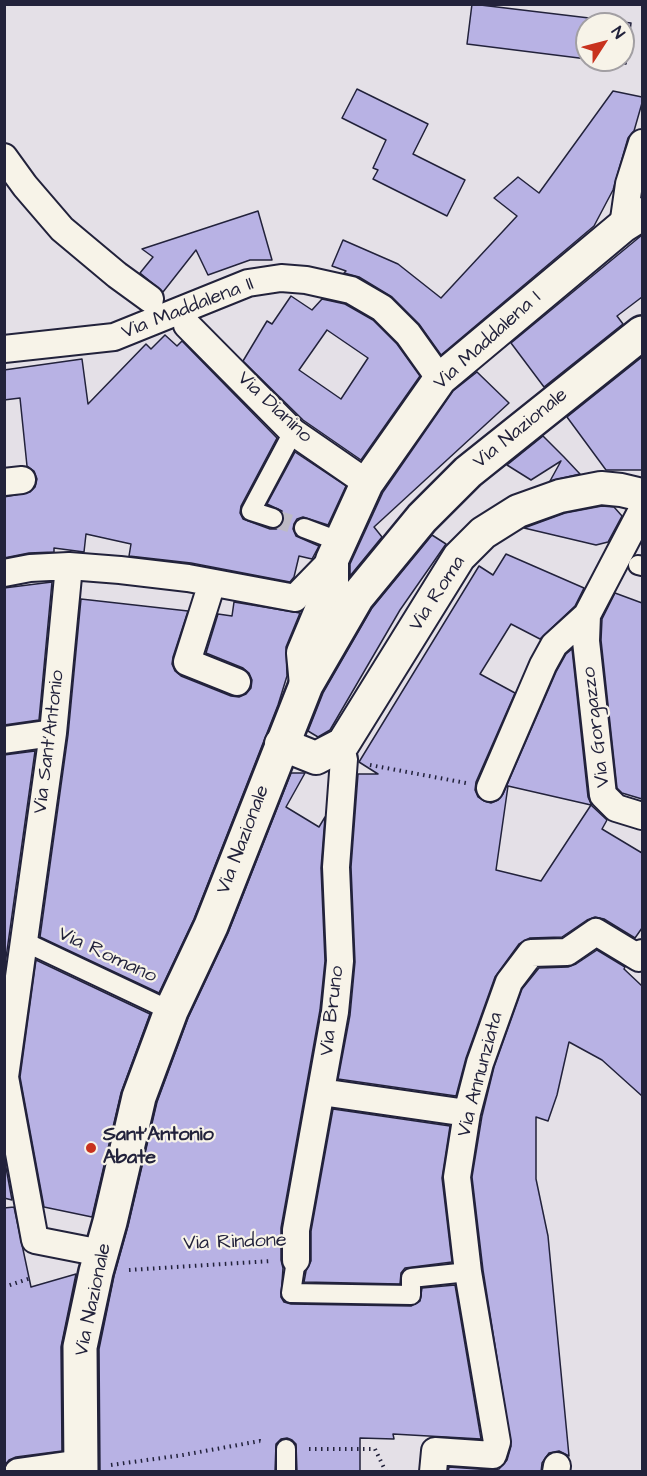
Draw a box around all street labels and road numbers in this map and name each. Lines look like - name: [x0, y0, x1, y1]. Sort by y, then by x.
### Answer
- street label: Via Maddalena II: [119, 273, 257, 345]
- street label: Via Maddalena I: [429, 286, 547, 396]
- street label: Via Dianino: [231, 367, 317, 449]
- street label: Via Nazionale: [469, 384, 573, 474]
- street label: Via Roma: [405, 552, 471, 636]
- street label: Via Gorgazzo: [578, 665, 616, 789]
- street label: Via Sant'Antonio: [29, 669, 71, 815]
- street label: Via Nazionale: [212, 782, 276, 898]
- street label: Via Romano: [54, 923, 160, 989]
- street label: Via Bruno: [316, 965, 350, 1057]
- street label: Via Annunziata: [453, 1010, 509, 1140]
- street label: Via Rindone: [183, 1229, 287, 1257]
- street label: Via Nazionale: [70, 1241, 118, 1359]

